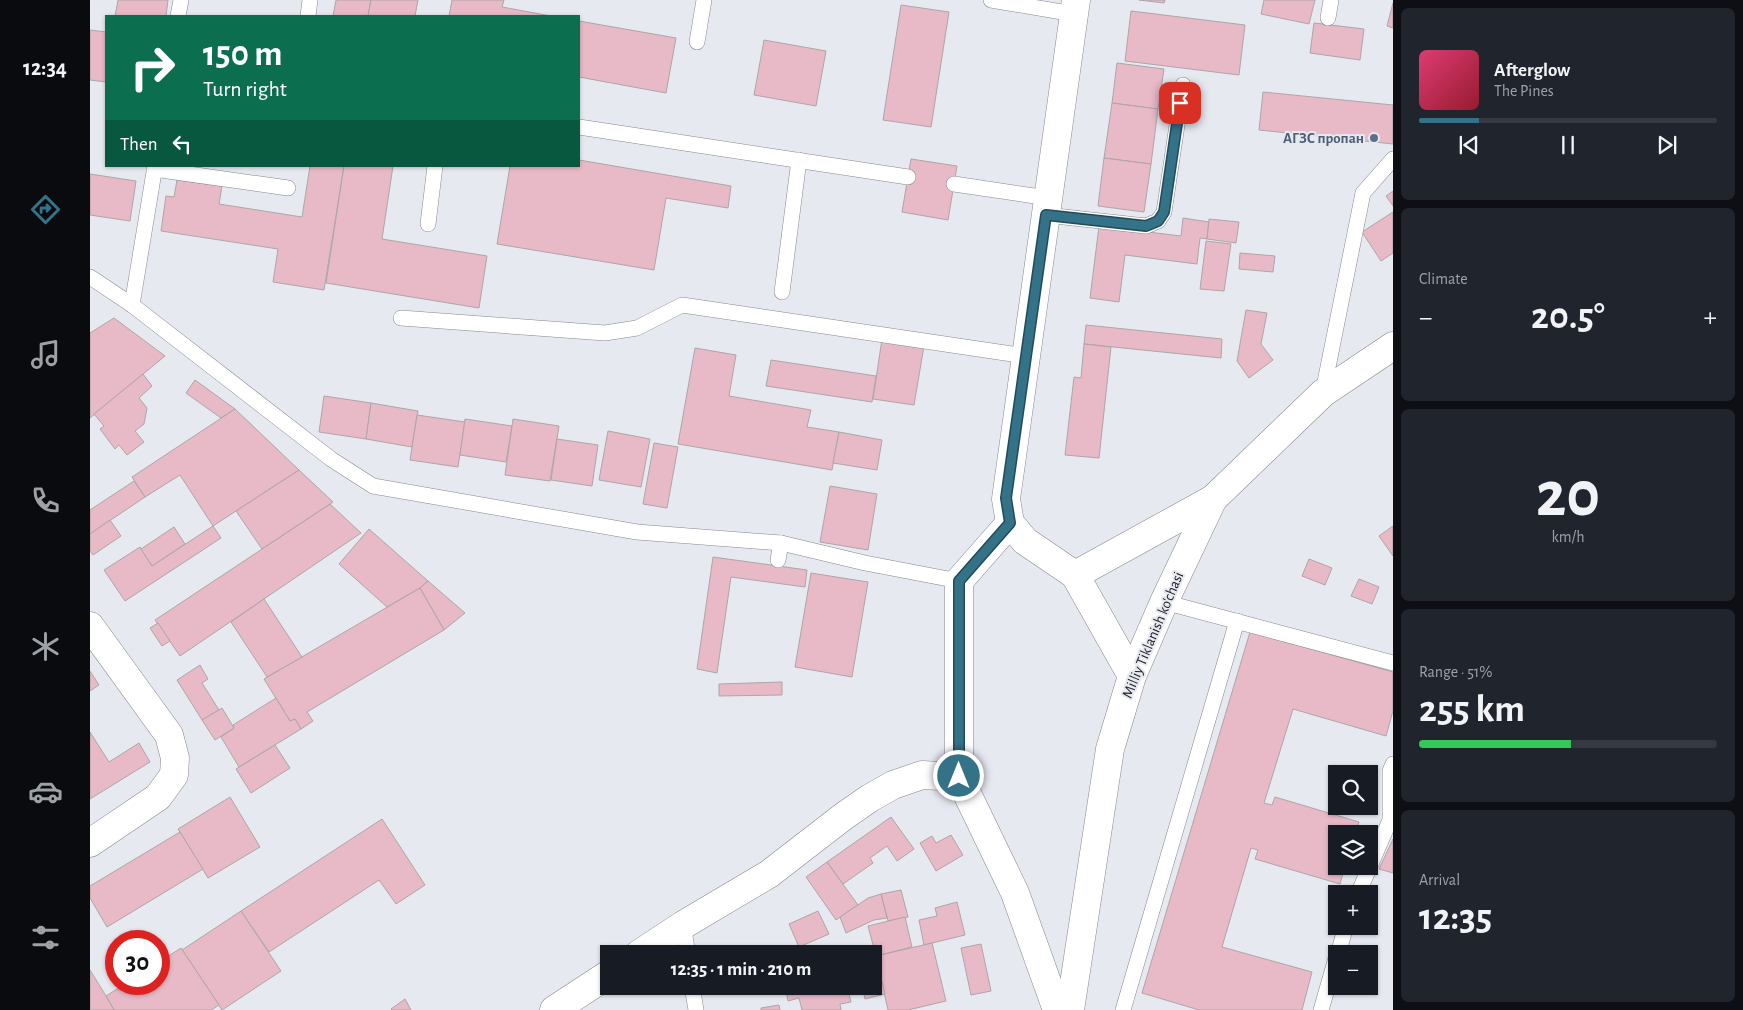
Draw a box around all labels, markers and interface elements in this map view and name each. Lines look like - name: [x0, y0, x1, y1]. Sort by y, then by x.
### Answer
- icon: right: [120, 35, 185, 100]
- text: 150 m: [203, 37, 283, 72]
- text: 12:34: [23, 57, 67, 79]
- text: Afterglow: [1494, 61, 1570, 80]
- text: Turn right: [203, 78, 287, 100]
- pin: [1159, 82, 1201, 124]
- text: The Pines: [1494, 83, 1554, 99]
- icon: arrive: [1166, 89, 1194, 117]
- icon: left: [168, 130, 196, 158]
- place label: АГЗС пропан: [1283, 131, 1364, 146]
- icon: previous: [1455, 131, 1483, 159]
- icon: pause: [1554, 131, 1582, 159]
- icon: next: [1653, 131, 1681, 159]
- marker: АГЗС пропан: [1368, 132, 1380, 144]
- text: Then: [120, 135, 158, 154]
- icon: directions: [28, 192, 63, 227]
- text: Climate: [1419, 271, 1468, 287]
- text: 20.5°: [1531, 298, 1605, 336]
- text: −: [1419, 304, 1432, 332]
- text: +: [1704, 304, 1717, 332]
- icon: music: [28, 337, 63, 372]
- text: 20: [1536, 463, 1600, 528]
- icon: phone: [28, 483, 63, 518]
- text: km/h: [1551, 529, 1585, 545]
- street label: Milliy Tiklanish ko'chasi: [1120, 570, 1186, 700]
- icon: climate: [28, 629, 63, 664]
- text: Range · 51%: [1419, 664, 1493, 680]
- text: 255 km: [1419, 691, 1525, 729]
- position arrow: [932, 749, 984, 801]
- map controls: [1328, 765, 1378, 995]
- button: search: [1328, 765, 1378, 815]
- icon: car: [28, 774, 63, 809]
- button: layers: [1328, 825, 1378, 875]
- text: Arrival: [1419, 872, 1460, 888]
- button: +: [1328, 885, 1378, 935]
- text: 12:35: [1419, 899, 1492, 937]
- icon: filters: [28, 920, 63, 955]
- speed limit sign: 30: [105, 930, 170, 995]
- button: −: [1328, 945, 1378, 995]
- text: 12:35 · 1 min · 210 m: [671, 960, 811, 979]

